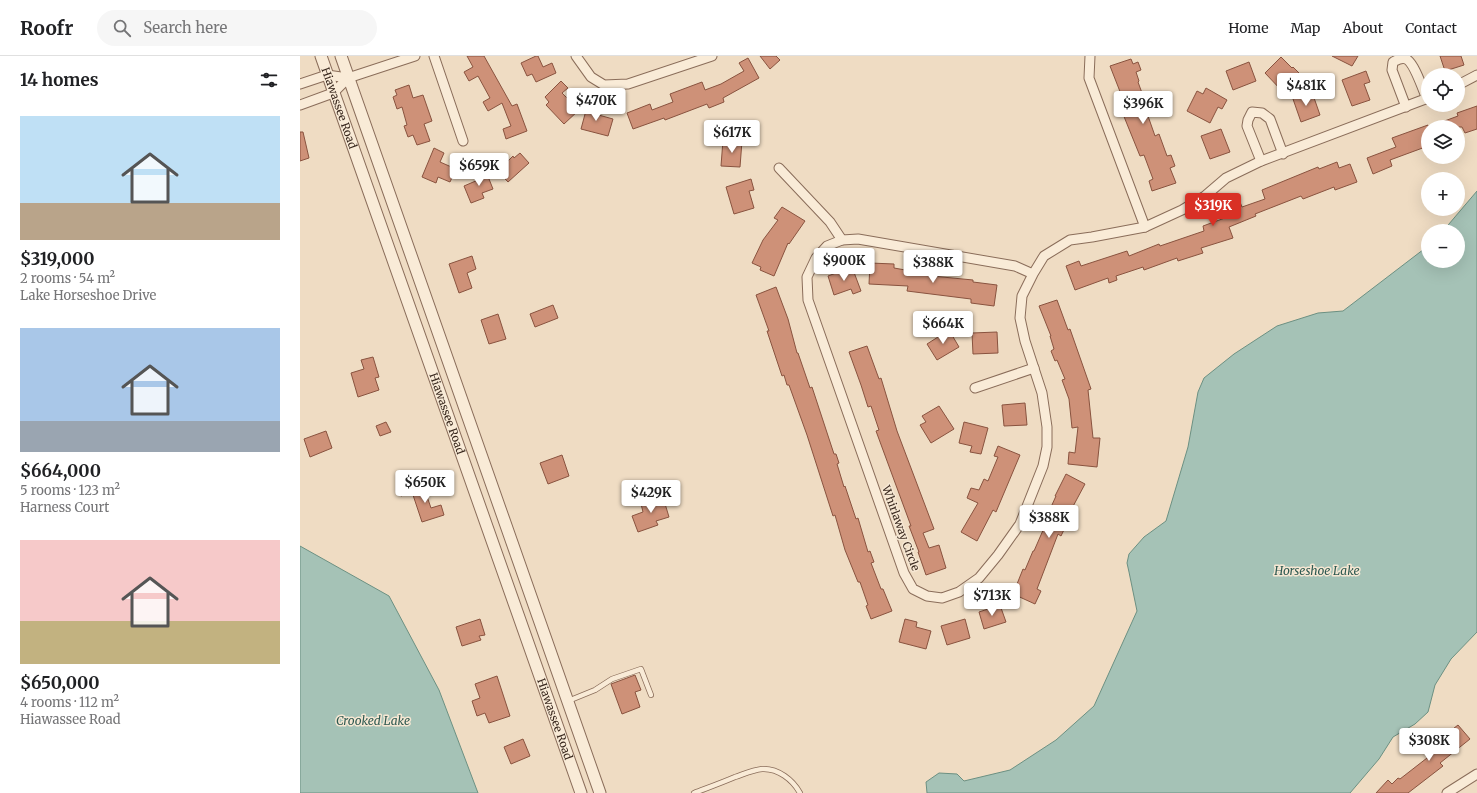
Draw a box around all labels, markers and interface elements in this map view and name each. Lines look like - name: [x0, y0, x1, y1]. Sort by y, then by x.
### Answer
- search box: [97, 10, 377, 46]
- text: Roofr: [20, 16, 73, 40]
- icon: search: [111, 17, 133, 39]
- text: Search here: [143, 18, 227, 37]
- text: Home: [1228, 19, 1269, 37]
- text: Map: [1291, 19, 1320, 37]
- text: About: [1342, 19, 1383, 37]
- text: Contact: [1405, 19, 1457, 37]
- street label: Hiawassee Road: [319, 65, 360, 151]
- map controls: [1421, 68, 1465, 268]
- button: locate: [1421, 68, 1465, 112]
- text: 14 homes: [20, 69, 98, 91]
- icon: filters: [258, 69, 280, 91]
- pin: $481K: [1278, 73, 1334, 107]
- text: $481K: [1286, 77, 1326, 94]
- pin: $470K: [568, 88, 624, 122]
- pin: $396K: [1115, 91, 1171, 125]
- text: $470K: [576, 92, 616, 109]
- text: $396K: [1123, 95, 1163, 112]
- pin: $617K: [704, 120, 760, 154]
- button: layers: [1421, 120, 1465, 164]
- text: $617K: [713, 124, 751, 141]
- icon: home: [114, 142, 186, 214]
- pin: $659K: [451, 153, 507, 187]
- text: $659K: [459, 157, 499, 174]
- button: +: [1421, 172, 1465, 216]
- pin: $319K: [1185, 193, 1241, 227]
- text: $319K: [1194, 197, 1232, 214]
- button: −: [1421, 224, 1465, 268]
- text: $319,000: [20, 248, 95, 270]
- pin: $900K: [816, 248, 872, 282]
- pin: $388K: [905, 250, 961, 284]
- text: $900K: [823, 252, 865, 269]
- text: $388K: [912, 254, 954, 271]
- text: 2 rooms · 54 m²: [20, 270, 115, 287]
- text: Lake Horseshoe Drive: [20, 287, 156, 304]
- pin: $664K: [915, 311, 971, 345]
- text: $664K: [922, 315, 964, 332]
- icon: home: [114, 354, 186, 426]
- street label: Hiawassee Road: [426, 371, 468, 456]
- text: $664,000: [20, 460, 101, 482]
- pin: $650K: [397, 470, 453, 504]
- text: $650K: [404, 474, 446, 491]
- pin: $429K: [623, 480, 679, 514]
- text: 5 rooms · 123 m²: [20, 482, 120, 499]
- street label: Whirlaway Circle: [879, 482, 923, 573]
- text: $429K: [630, 484, 672, 501]
- text: Harness Court: [20, 499, 109, 516]
- pin: $388K: [1021, 505, 1077, 539]
- text: $388K: [1028, 509, 1070, 526]
- water label: Horseshoe Lake: [1273, 563, 1360, 578]
- icon: home: [114, 566, 186, 638]
- pin: $713K: [964, 583, 1020, 617]
- text: $713K: [973, 587, 1011, 604]
- text: $650,000: [20, 672, 100, 694]
- street label: Hiawassee Road: [534, 676, 576, 762]
- text: 4 rooms · 112 m²: [20, 694, 119, 711]
- text: Hiawassee Road: [20, 711, 121, 728]
- water label: Crooked Lake: [336, 713, 410, 728]
- pin: $308K: [1401, 728, 1457, 762]
- text: $308K: [1408, 732, 1450, 749]

